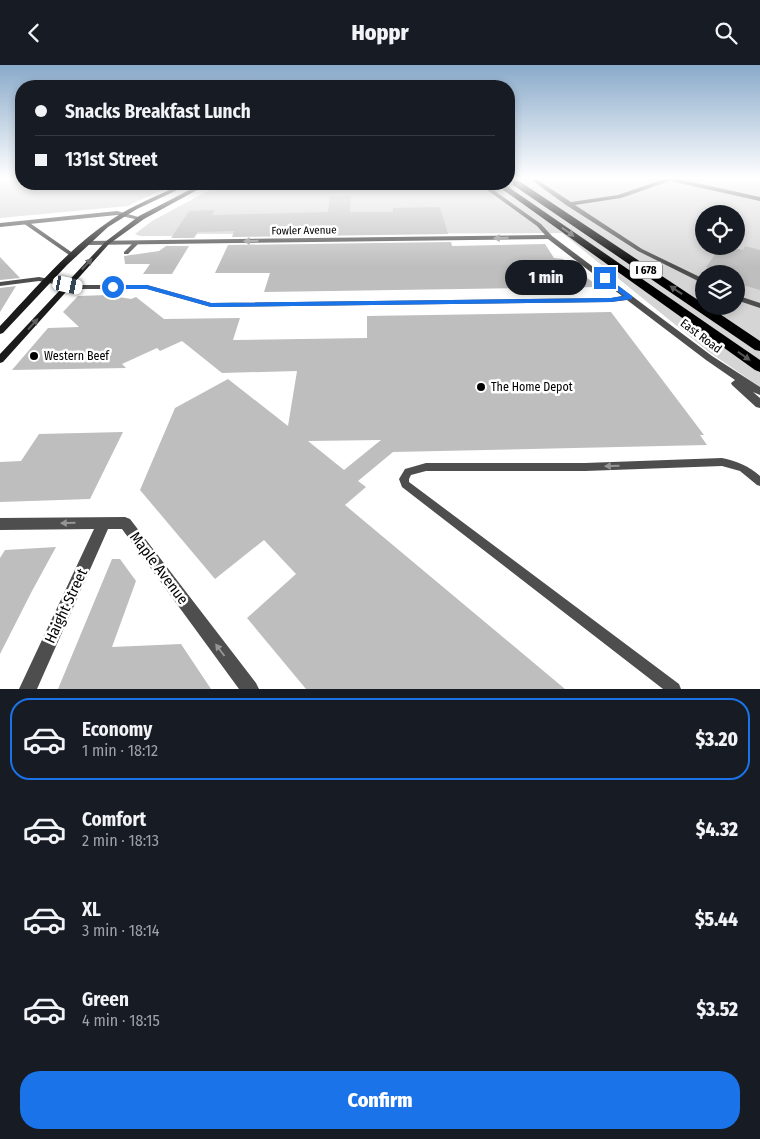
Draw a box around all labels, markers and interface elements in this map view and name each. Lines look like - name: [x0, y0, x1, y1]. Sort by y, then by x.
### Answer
- icon: back: [20, 19, 48, 47]
- text: Hoppr: [351, 19, 409, 46]
- icon: search: [712, 19, 740, 47]
- text: Snacks Breakfast Lunch: [65, 100, 251, 123]
- text: 131st Street: [65, 148, 158, 171]
- map controls: [695, 205, 745, 315]
- button: locate: [695, 205, 745, 255]
- street label: Fowler Avenue: [271, 223, 337, 238]
- one-way arrow: [561, 227, 575, 237]
- one-way arrow: [493, 234, 509, 242]
- one-way arrow: [243, 237, 259, 245]
- one-way arrow: [81, 258, 93, 270]
- callout: 1 min: [505, 261, 588, 295]
- road number: I 678: [630, 261, 662, 279]
- button: layers: [695, 265, 745, 315]
- route end: [594, 267, 616, 289]
- text: 1 min: [529, 268, 563, 287]
- car: [51, 275, 84, 295]
- route start: [102, 276, 124, 298]
- one-way arrow: [669, 285, 683, 295]
- street label: East Road: [678, 316, 724, 356]
- one-way arrow: [27, 318, 39, 330]
- place label: Western Beef: [44, 349, 110, 363]
- marker: Western Beef: [28, 350, 40, 362]
- one-way arrow: [737, 351, 751, 361]
- place label: The Home Depot: [491, 380, 573, 394]
- marker: The Home Depot: [475, 381, 487, 393]
- one-way arrow: [603, 462, 619, 470]
- one-way arrow: [60, 519, 76, 527]
- street label: Maple Avenue: [126, 528, 192, 608]
- street label: Haight Street: [41, 566, 91, 646]
- one-way arrow: [215, 644, 226, 657]
- icon: car: [22, 717, 67, 762]
- text: Economy: [82, 718, 152, 741]
- text: $3.20: [695, 728, 738, 751]
- text: 1 min · 18:12: [82, 741, 158, 760]
- icon: car: [22, 807, 67, 852]
- text: Comfort: [82, 808, 146, 831]
- text: $4.32: [696, 818, 738, 841]
- text: 2 min · 18:13: [82, 831, 159, 850]
- icon: car: [22, 897, 67, 942]
- text: XL: [82, 898, 101, 921]
- text: $5.44: [695, 908, 738, 931]
- text: 3 min · 18:14: [82, 921, 160, 940]
- icon: car: [22, 987, 67, 1032]
- text: Green: [82, 988, 129, 1011]
- text: $3.52: [697, 998, 738, 1021]
- text: 4 min · 18:15: [82, 1011, 160, 1030]
- button: Confirm: [20, 1071, 740, 1129]

